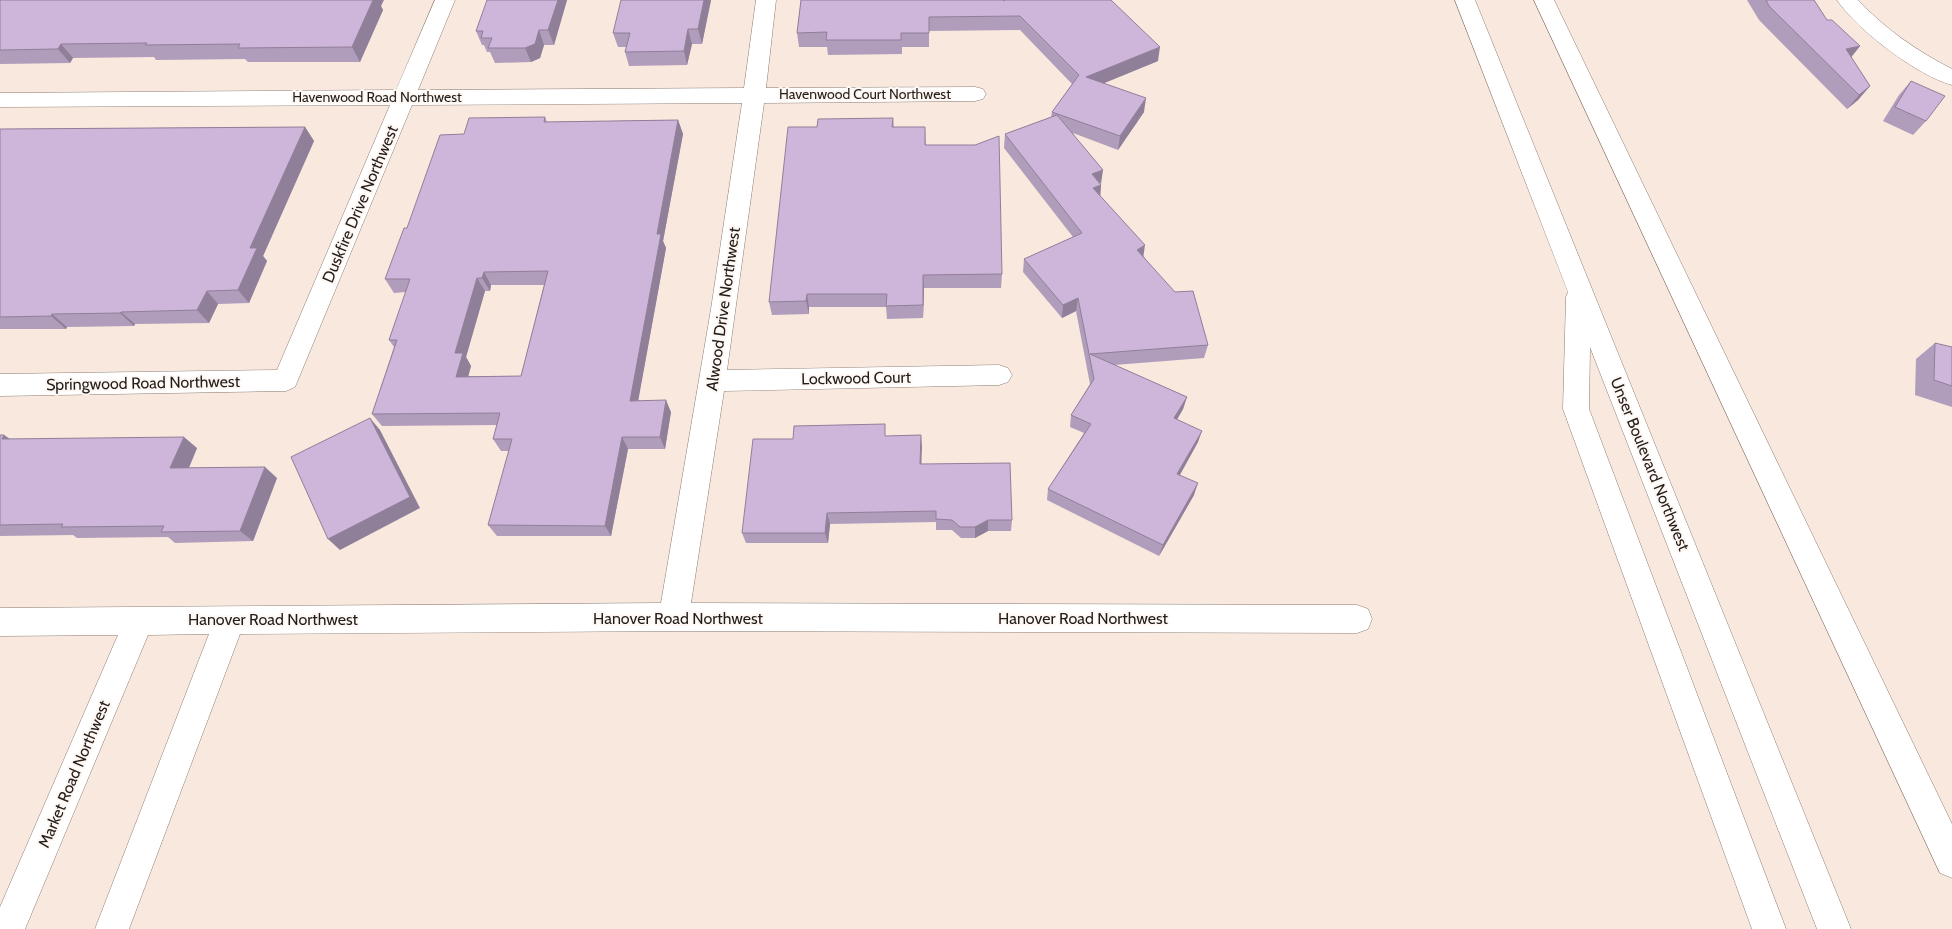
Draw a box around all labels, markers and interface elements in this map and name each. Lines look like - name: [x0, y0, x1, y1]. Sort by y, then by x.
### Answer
- street label: Havenwood Court Northwest: [779, 85, 951, 103]
- street label: Havenwood Road Northwest: [292, 88, 462, 106]
- street label: Duskfire Drive Northwest: [318, 122, 402, 286]
- street label: Alwood Drive Northwest: [702, 225, 744, 392]
- street label: Lockwood Court: [801, 368, 912, 388]
- street label: Springwood Road Northwest: [46, 372, 241, 394]
- street label: Unser Boulevard Northwest: [1606, 374, 1694, 554]
- street label: Hanover Road Northwest: [593, 609, 764, 628]
- street label: Hanover Road Northwest: [998, 609, 1169, 628]
- street label: Hanover Road Northwest: [188, 610, 359, 629]
- street label: Market Road Northwest: [34, 697, 114, 851]

